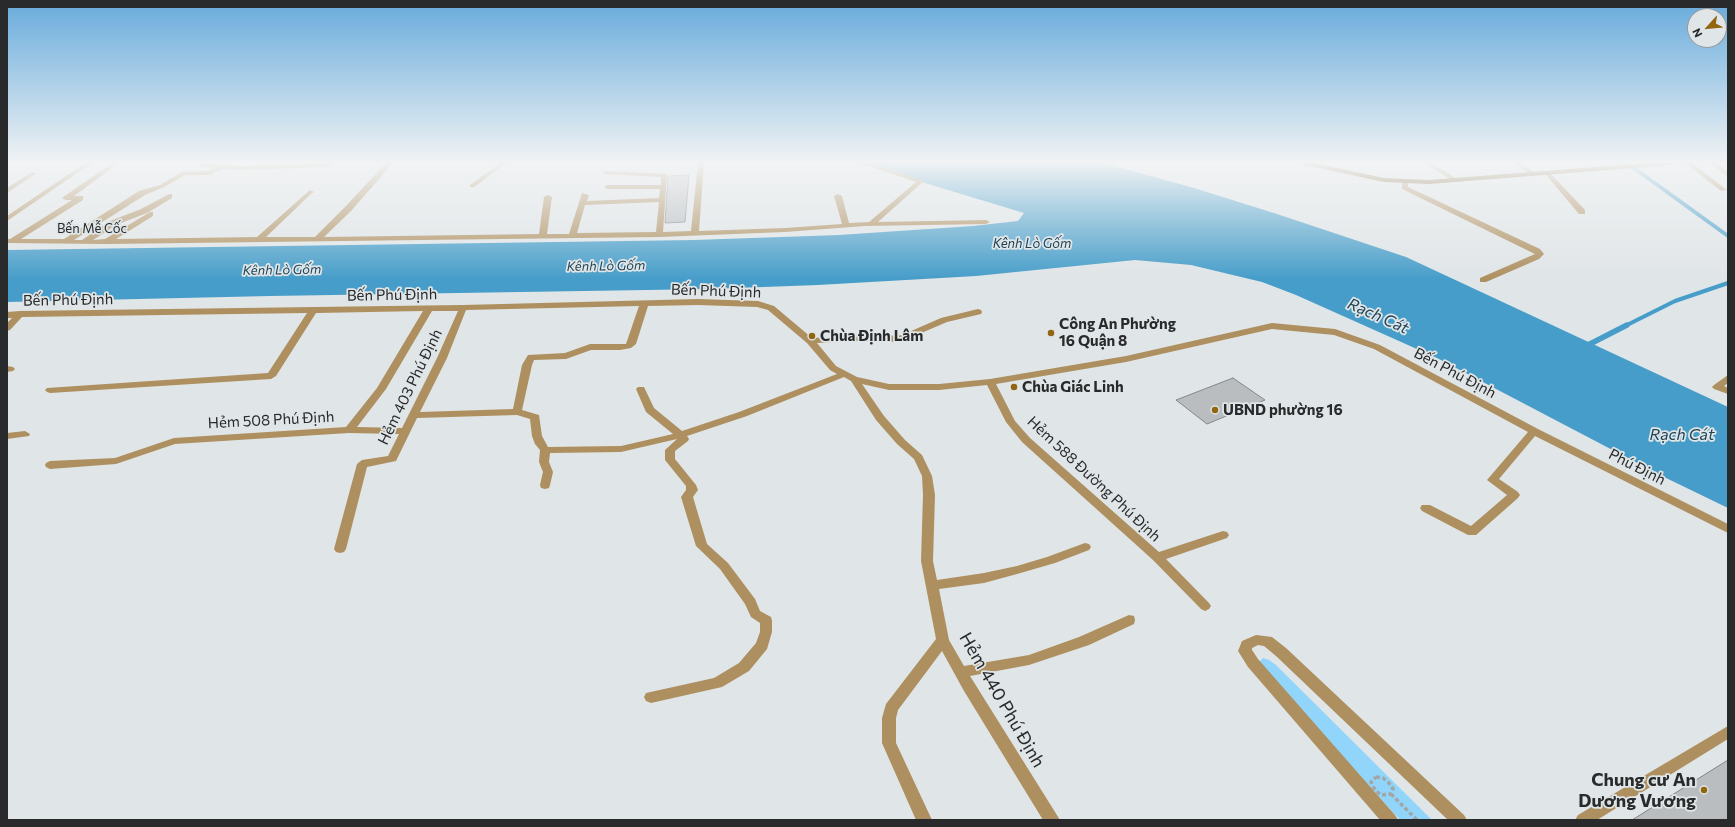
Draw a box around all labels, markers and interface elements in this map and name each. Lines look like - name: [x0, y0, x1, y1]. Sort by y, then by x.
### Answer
- north arrow: [1687, 8, 1727, 48]
- text: N: [1689, 27, 1704, 40]
- street label: Bến Mễ Cốc: [57, 221, 127, 237]
- water label: Kênh Lò Gốm: [993, 236, 1071, 252]
- water label: Kênh Lò Gốm: [567, 258, 645, 274]
- water label: Kênh Lò Gốm: [243, 262, 321, 278]
- street label: Bến Phú Định: [671, 280, 761, 302]
- street label: Bến Phú Định: [347, 285, 437, 305]
- street label: Bến Phú Định: [23, 290, 113, 310]
- water label: Rạch Cát: [1344, 294, 1412, 338]
- place label: Công An Phường 16 Quận 8: [1059, 315, 1176, 350]
- street label: Hẻm 403 Phú Định: [374, 326, 446, 448]
- place label: Chùa Định Lâm: [820, 327, 923, 345]
- marker: Công An Phường 16 Quận 8: [1046, 328, 1056, 338]
- marker: Chùa Định Lâm: [807, 331, 817, 341]
- street label: Bến Phú Định: [1411, 344, 1499, 402]
- place label: Chùa Giác Linh: [1022, 378, 1124, 396]
- marker: Chùa Giác Linh: [1009, 382, 1019, 392]
- place label: UBND phường 16: [1223, 401, 1343, 419]
- marker: UBND phường 16: [1210, 405, 1220, 415]
- street label: Hẻm 508 Phú Định: [207, 408, 335, 432]
- street label: Hẻm 588 Đường Phú Định: [1024, 412, 1164, 546]
- water label: Rạch Cát: [1650, 425, 1714, 445]
- street label: Phú Định: [1606, 445, 1668, 489]
- street label: Hẻm 440 Phú Định: [955, 629, 1049, 771]
- place label: Chung cư An Dương Vương: [1578, 769, 1696, 812]
- marker: Chung cư An Dương Vương: [1699, 785, 1709, 795]

